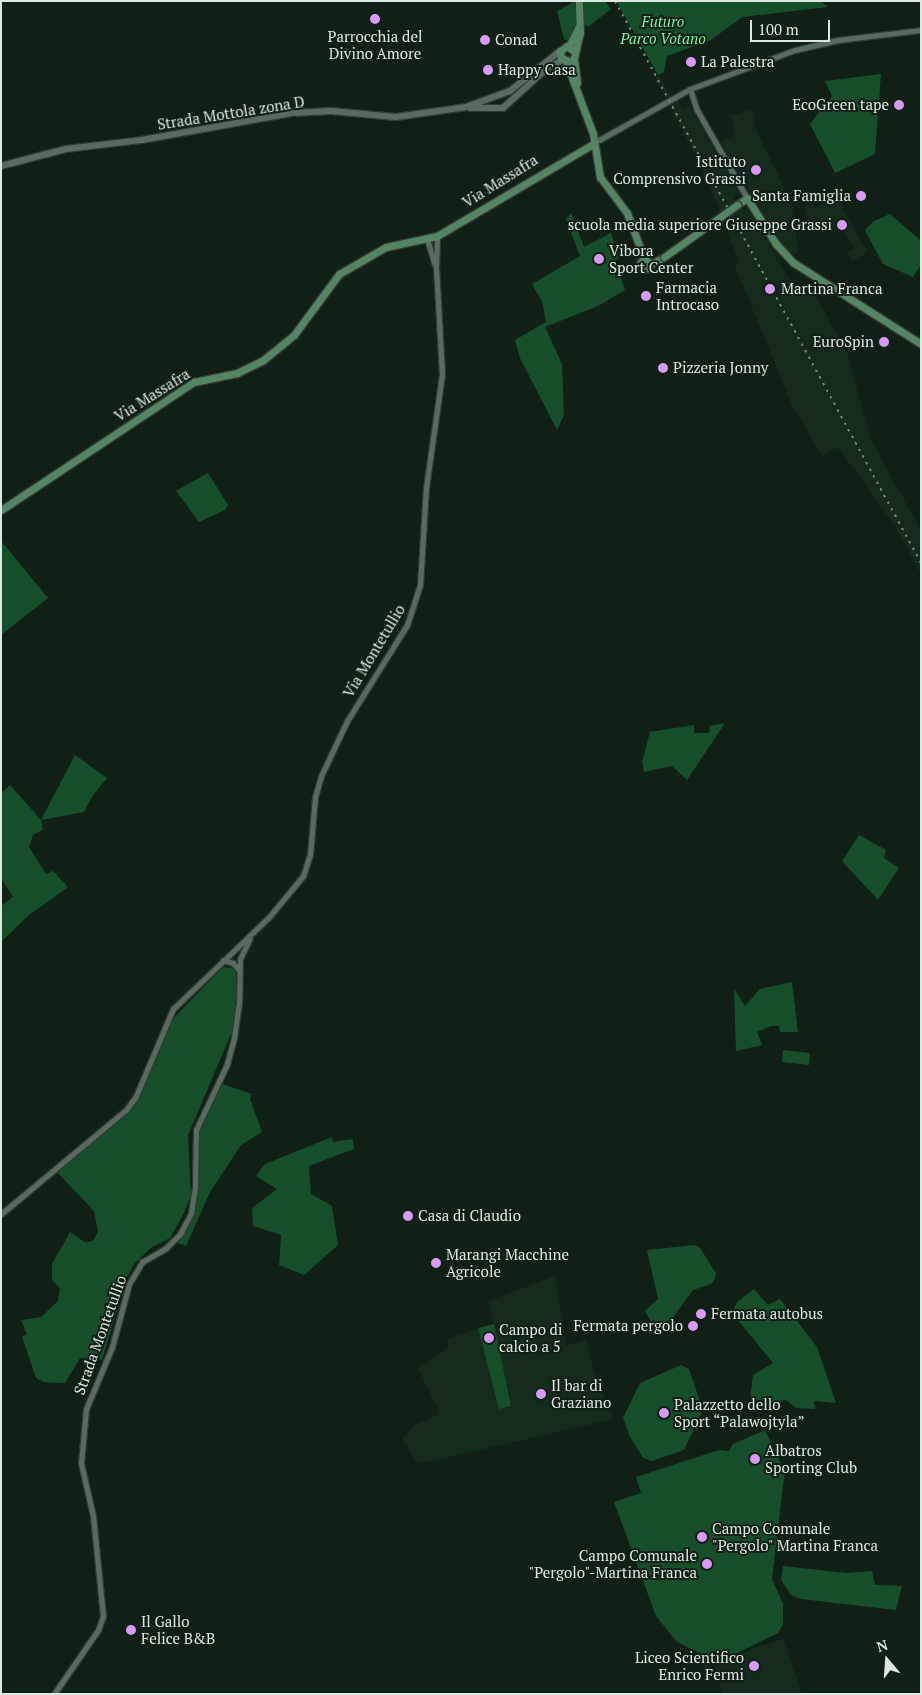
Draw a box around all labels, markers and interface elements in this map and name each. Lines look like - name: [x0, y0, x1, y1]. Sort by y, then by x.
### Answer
- scale bar: [752, 10, 832, 42]
- park label: Futuro Parco Votano: [620, 12, 706, 47]
- marker: Parrocchia del Divino Amore: [369, 13, 381, 25]
- text: 100 m: [758, 19, 799, 39]
- place label: Parrocchia del Divino Amore: [328, 27, 422, 62]
- place label: Conad: [495, 31, 537, 49]
- marker: Conad: [479, 34, 491, 46]
- place label: La Palestra: [701, 53, 774, 71]
- marker: La Palestra: [685, 56, 697, 68]
- place label: Happy Casa: [498, 61, 576, 79]
- marker: Happy Casa: [482, 64, 494, 76]
- street label: Strada Mottola zona D: [156, 92, 306, 134]
- place label: EcoGreen tape: [792, 96, 889, 114]
- marker: EcoGreen tape: [893, 99, 905, 111]
- street label: Via Massafra: [459, 151, 541, 211]
- place label: Istituto Comprensivo Grassi: [613, 152, 746, 187]
- marker: Istituto Comprensivo Grassi: [750, 164, 762, 176]
- place label: Santa Famiglia: [752, 187, 851, 205]
- marker: Santa Famiglia: [855, 190, 867, 202]
- place label: scuola media superiore Giuseppe Grassi: [568, 216, 832, 234]
- marker: scuola media superiore Giuseppe Grassi: [836, 219, 848, 231]
- place label: Vibora Sport Center: [609, 241, 693, 276]
- marker: Vibora Sport Center: [593, 253, 605, 265]
- place label: Farmacia Introcaso: [656, 278, 719, 313]
- place label: Martina Franca: [781, 280, 883, 298]
- marker: Martina Franca: [763, 282, 777, 296]
- marker: Farmacia Introcaso: [640, 290, 652, 302]
- place label: EuroSpin: [813, 333, 874, 351]
- marker: EuroSpin: [878, 336, 890, 348]
- place label: Pizzeria Jonny: [673, 359, 768, 377]
- marker: Pizzeria Jonny: [657, 362, 669, 374]
- street label: Via Massafra: [111, 365, 193, 425]
- street label: Via Montetullio: [339, 601, 409, 701]
- place label: Casa di Claudio: [418, 1207, 521, 1225]
- marker: Casa di Claudio: [402, 1210, 414, 1222]
- place label: Marangi Macchine Agricole: [446, 1245, 569, 1280]
- marker: Marangi Macchine Agricole: [430, 1257, 442, 1269]
- street label: Strada Montetullio: [70, 1273, 130, 1397]
- place label: Fermata autobus: [711, 1305, 823, 1323]
- marker: Fermata autobus: [695, 1308, 707, 1320]
- place label: Fermata pergolo: [573, 1317, 683, 1335]
- place label: Campo di calcio a 5: [499, 1320, 562, 1355]
- marker: Fermata pergolo: [687, 1320, 699, 1332]
- marker: Campo di calcio a 5: [483, 1332, 495, 1344]
- place label: Il bar di Graziano: [551, 1376, 611, 1411]
- marker: Il bar di Graziano: [535, 1388, 547, 1400]
- place label: Palazzetto dello Sport “Palawojtyla”: [674, 1395, 805, 1430]
- marker: Palazzetto dello Sport “Palawojtyla”: [658, 1407, 670, 1419]
- place label: Albatros Sporting Club: [765, 1441, 857, 1476]
- marker: Albatros Sporting Club: [749, 1453, 761, 1465]
- place label: Campo Comunale "Pergolo" Martina Franca: [712, 1519, 879, 1554]
- marker: Campo Comunale "Pergolo" Martina Franca: [696, 1531, 708, 1543]
- place label: Campo Comunale "Pergolo"-Martina Franca: [529, 1546, 697, 1581]
- marker: Campo Comunale "Pergolo"-Martina Franca: [701, 1558, 713, 1570]
- place label: Il Gallo Felice B&B: [141, 1612, 215, 1647]
- marker: Il Gallo Felice B&B: [125, 1624, 137, 1636]
- north arrow: [862, 1635, 912, 1685]
- text: N: [874, 1635, 890, 1656]
- place label: Liceo Scientifico Enrico Fermi: [635, 1648, 744, 1683]
- marker: Liceo Scientifico Enrico Fermi: [748, 1660, 760, 1672]

